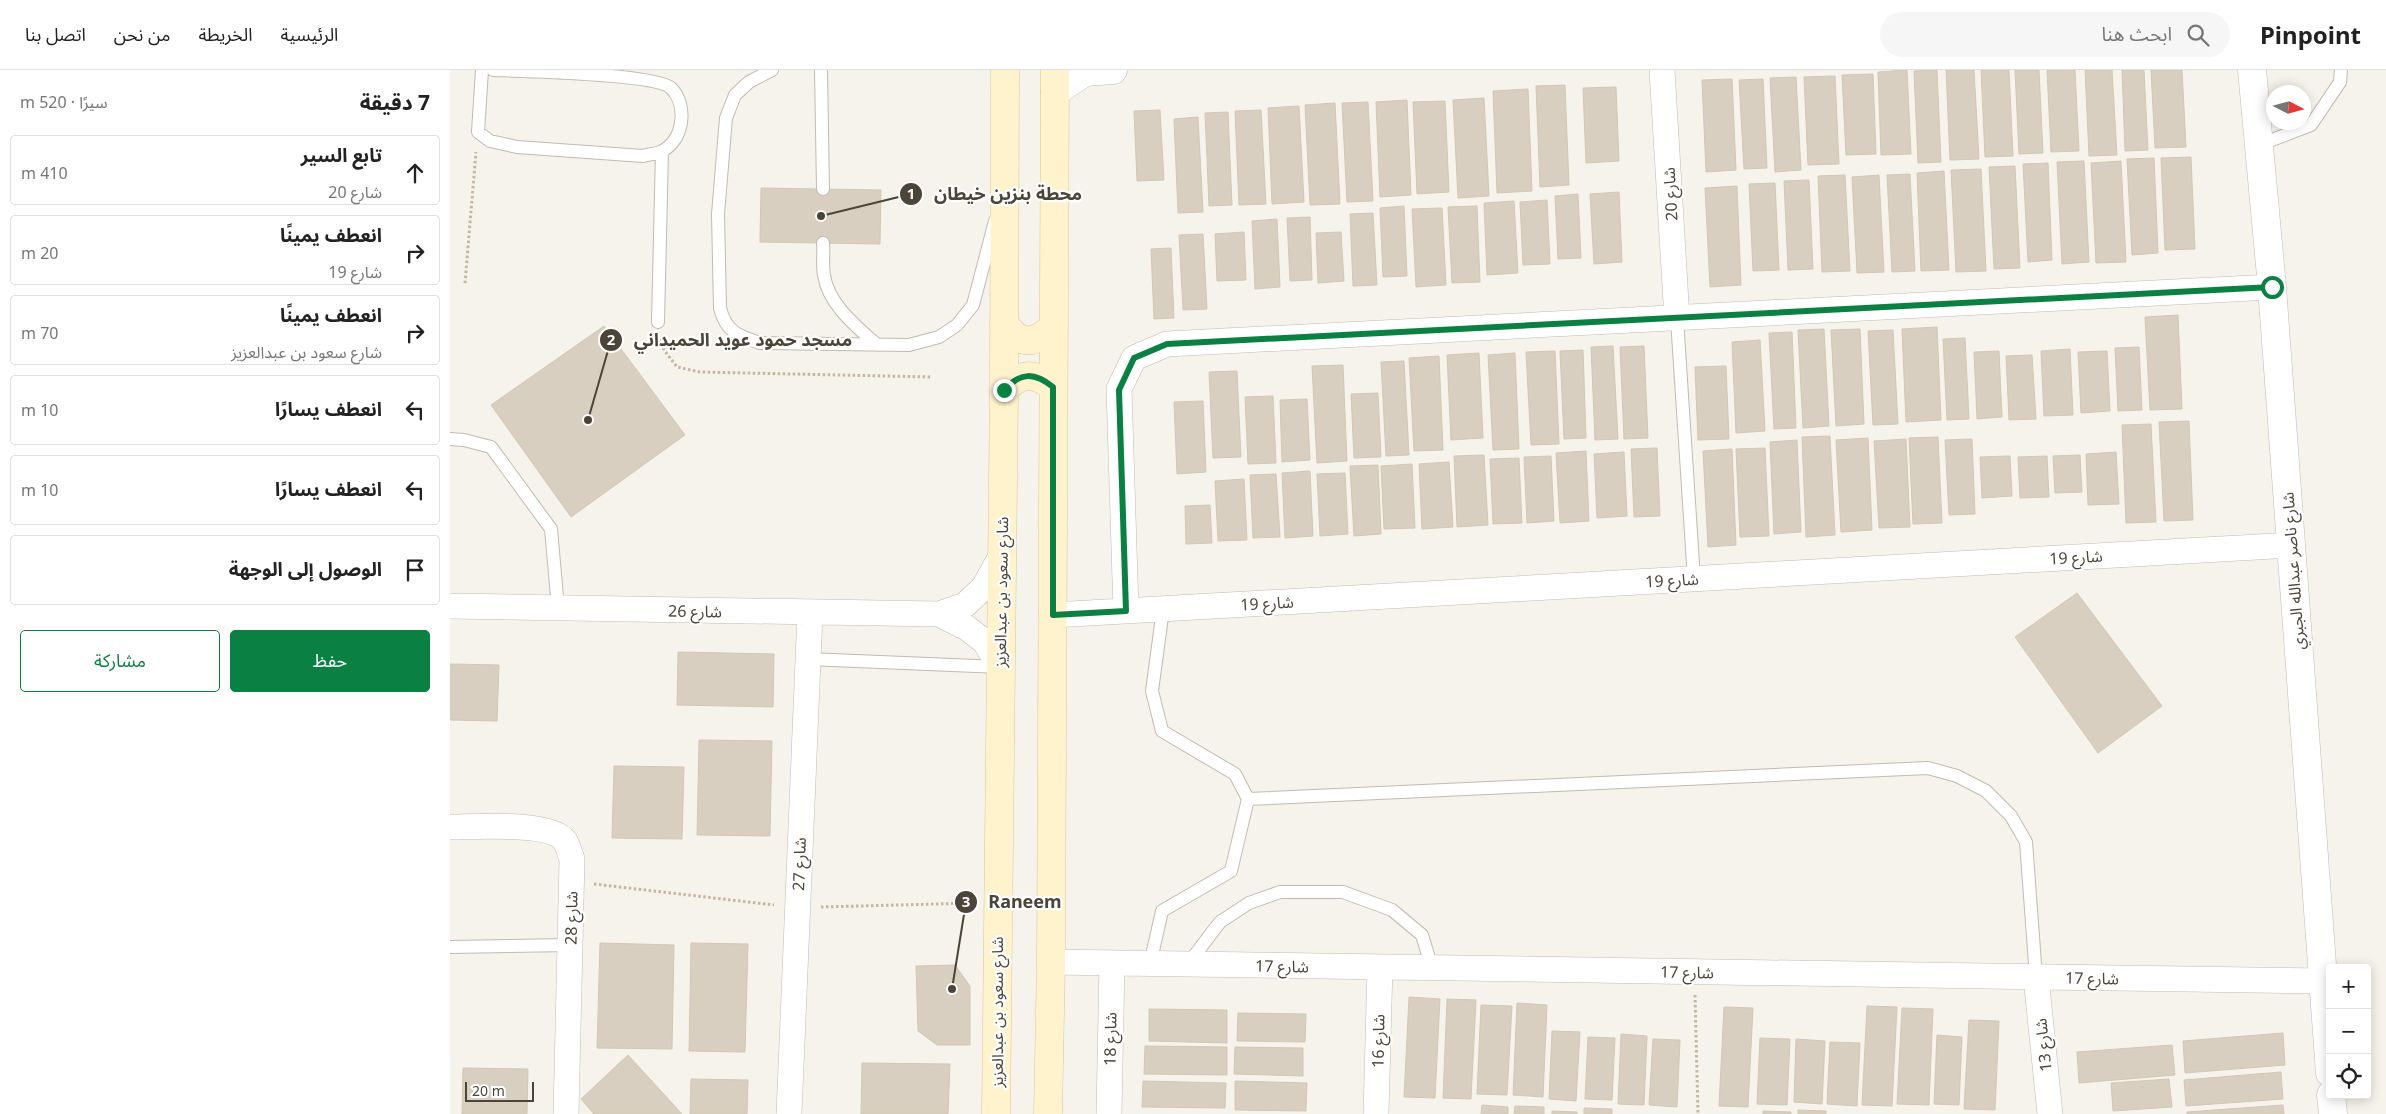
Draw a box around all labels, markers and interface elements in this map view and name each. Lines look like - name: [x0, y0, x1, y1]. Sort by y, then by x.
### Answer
- search box: [1880, 12, 2230, 57]
- text: Pinpoint: [2260, 18, 2361, 51]
- text: ابحث هنا: [2102, 21, 2172, 47]
- icon: search: [2184, 21, 2212, 49]
- text: اتصل بنا: [25, 22, 86, 46]
- text: من نحن: [114, 22, 171, 46]
- text: الخريطة: [199, 22, 252, 46]
- text: الرئيسية: [280, 22, 338, 46]
- north arrow: [2266, 85, 2311, 130]
- text: 7 دقيقة: [360, 88, 430, 116]
- text: سيرًا · 520 m: [20, 91, 107, 113]
- text: تابع السير: [301, 142, 382, 168]
- icon: ahead: [401, 159, 429, 187]
- text: 410 m: [21, 162, 68, 184]
- street label: شارع 20: [1658, 167, 1684, 221]
- callout: محطة بنزين خيطان: [899, 177, 1091, 210]
- text: شارع 20: [328, 181, 382, 203]
- text: محطة بنزين خيطان: [934, 181, 1082, 205]
- text: 1: [907, 183, 915, 203]
- text: انعطف يمينًا: [280, 222, 382, 248]
- icon: right: [401, 239, 429, 267]
- text: 20 m: [21, 242, 58, 264]
- text: شارع 19: [328, 261, 382, 283]
- route start: [2261, 276, 2284, 299]
- text: انعطف يمينًا: [280, 302, 382, 328]
- icon: right: [401, 319, 429, 347]
- text: 70 m: [21, 322, 58, 344]
- callout: مسجد حمود عويد الحميداني: [599, 324, 862, 357]
- text: مسجد حمود عويد الحميداني: [634, 327, 852, 354]
- text: 2: [607, 329, 616, 349]
- text: شارع سعود بن عبدالعزيز: [231, 341, 382, 363]
- route end: [993, 379, 1016, 402]
- text: انعطف يسارًا: [275, 396, 382, 422]
- icon: left: [401, 396, 429, 424]
- text: 10 m: [21, 399, 58, 421]
- text: انعطف يسارًا: [275, 476, 382, 502]
- icon: left: [401, 476, 429, 504]
- text: 10 m: [21, 479, 58, 501]
- street label: شارع ناصر عبدالله الجبري: [2277, 491, 2311, 651]
- street label: شارع سعود بن عبدالعزيز: [989, 516, 1015, 669]
- street label: شارع 19: [2049, 545, 2103, 571]
- text: الوصول إلى الوجهة: [229, 556, 382, 582]
- icon: arrive: [401, 556, 429, 584]
- street label: شارع 19: [1645, 568, 1699, 594]
- street label: شارع 19: [1240, 591, 1294, 617]
- street label: شارع 26: [668, 600, 722, 624]
- button: مشاركة: [20, 630, 220, 692]
- button: حفظ: [230, 630, 430, 692]
- street label: شارع 27: [787, 837, 813, 891]
- callout: Raneem: [954, 885, 1072, 918]
- text: Raneem: [988, 889, 1062, 913]
- street label: شارع 28: [560, 891, 584, 945]
- text: 3: [962, 891, 970, 911]
- street label: شارع سعود بن عبدالعزيز: [986, 936, 1010, 1089]
- street label: شارع 17: [1255, 955, 1309, 979]
- street label: شارع 17: [1660, 961, 1714, 985]
- map controls: [2326, 964, 2371, 1099]
- button: +: [2326, 964, 2371, 1009]
- street label: شارع 17: [2065, 967, 2119, 991]
- button: −: [2326, 1009, 2371, 1054]
- street label: شارع 18: [1099, 1012, 1123, 1066]
- street label: شارع 16: [1367, 1014, 1391, 1068]
- street label: شارع 13: [2029, 1017, 2059, 1073]
- button: locate: [2326, 1054, 2371, 1099]
- scale bar: [465, 1079, 534, 1102]
- text: 20 m: [472, 1081, 505, 1100]

